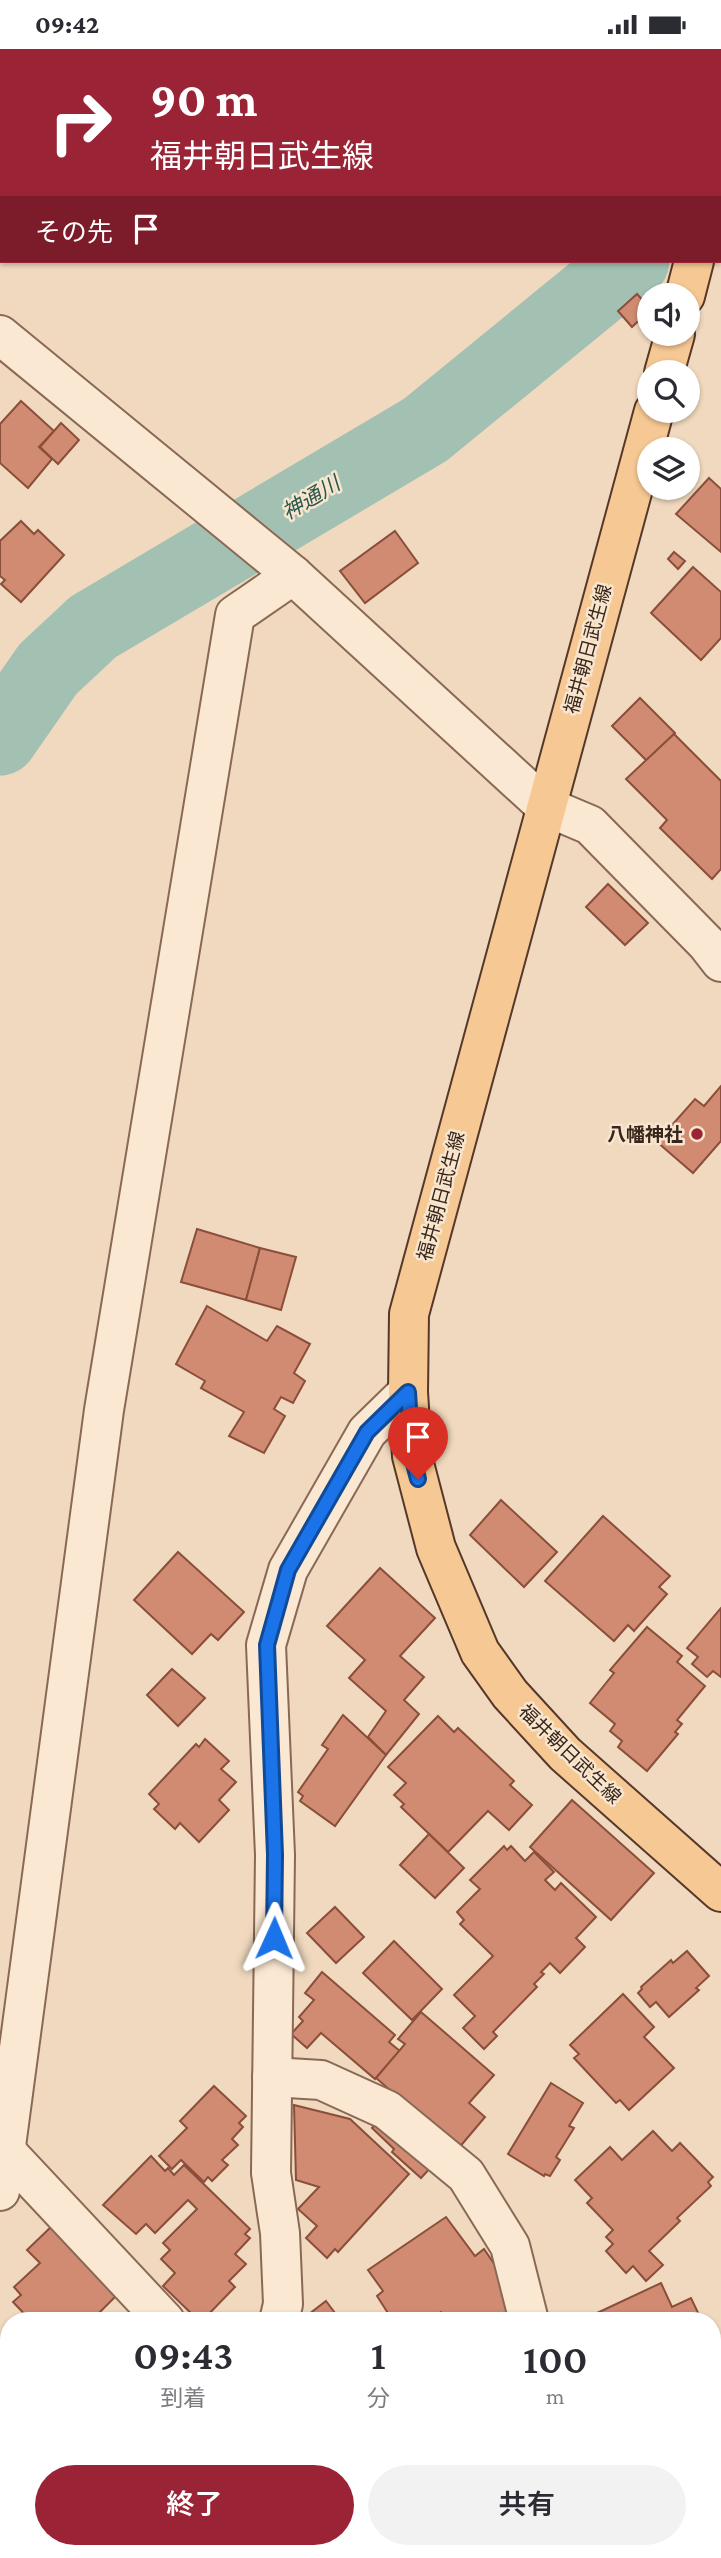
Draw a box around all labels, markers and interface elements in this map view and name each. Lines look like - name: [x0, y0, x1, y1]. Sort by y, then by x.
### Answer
- text: 09:42: [35, 10, 99, 39]
- text: 90 m: [150, 72, 257, 127]
- icon: right: [35, 77, 126, 168]
- text: 福井朝日武生線: [150, 138, 374, 174]
- icon: arrive: [127, 210, 165, 248]
- text: その先: [35, 218, 113, 247]
- map controls: [637, 283, 700, 500]
- button: sound: [637, 283, 700, 346]
- button: search: [637, 360, 700, 423]
- button: layers: [637, 437, 700, 500]
- water label: 神通川: [278, 470, 346, 525]
- street label: 福井朝日武生線: [561, 582, 615, 716]
- place label: 八幡神社: [607, 1124, 683, 1145]
- marker: 八幡神社: [689, 1126, 705, 1142]
- street label: 福井朝日武生線: [414, 1129, 468, 1263]
- pin: [388, 1407, 448, 1479]
- icon: arrive: [399, 1418, 437, 1456]
- street label: 福井朝日武生線: [515, 1700, 625, 1808]
- position arrow: [237, 1901, 311, 1975]
- text: 09:43: [133, 2331, 233, 2378]
- text: 1: [371, 2331, 386, 2378]
- text: 100: [523, 2335, 588, 2382]
- text: m: [546, 2383, 565, 2409]
- text: 到着: [160, 2385, 206, 2411]
- text: 分: [367, 2385, 390, 2411]
- button: 終了: [35, 2465, 354, 2545]
- button: 共有: [368, 2465, 686, 2545]

